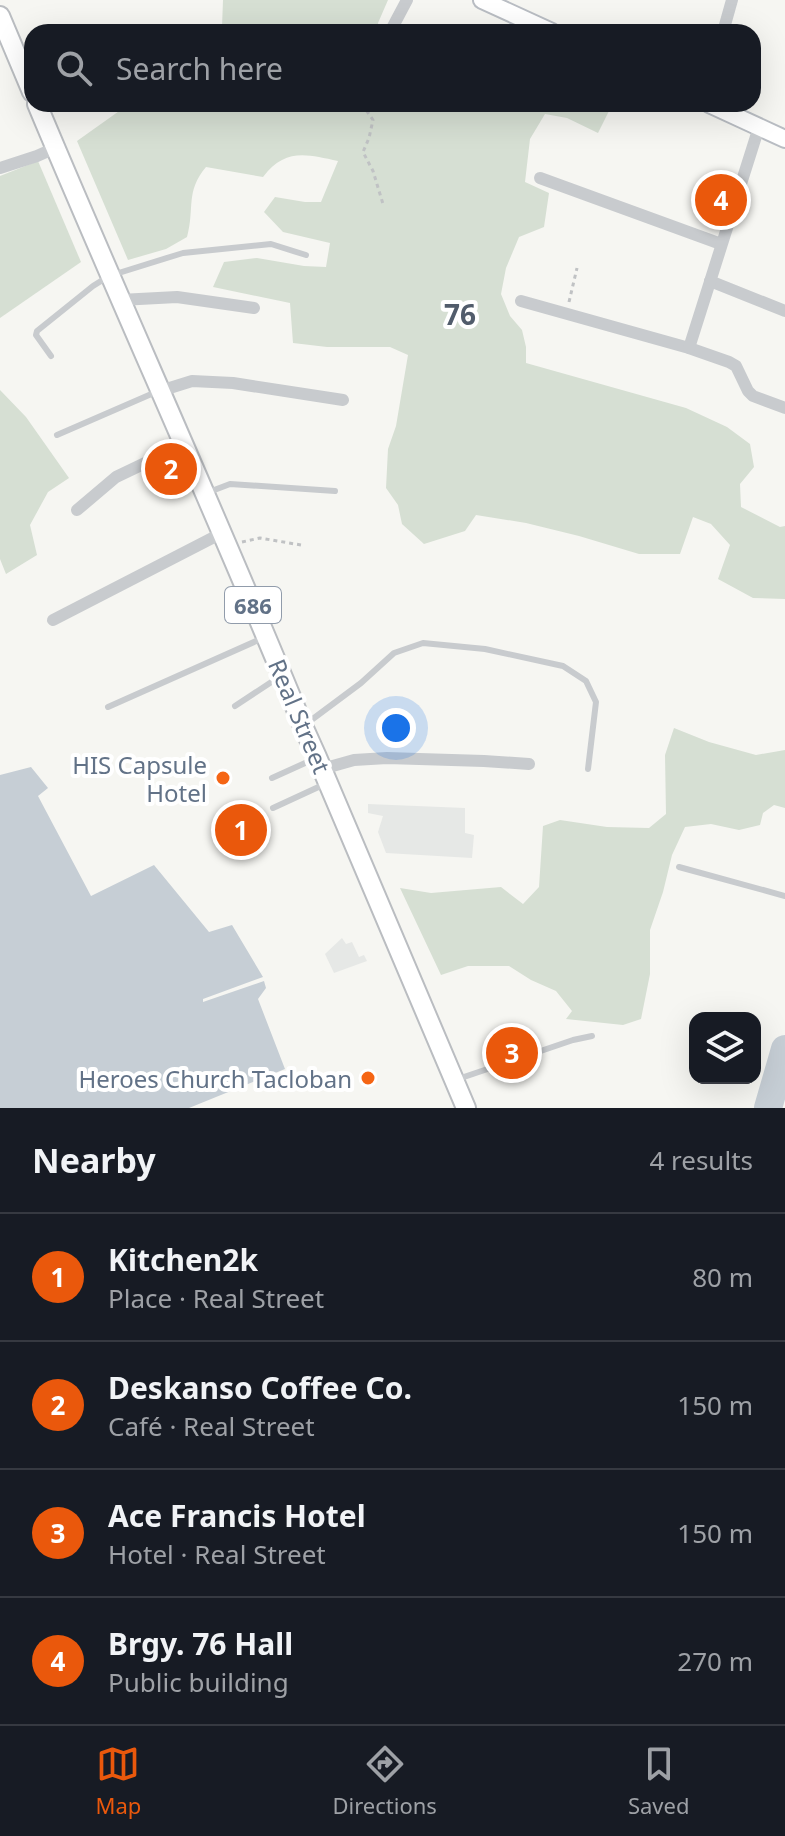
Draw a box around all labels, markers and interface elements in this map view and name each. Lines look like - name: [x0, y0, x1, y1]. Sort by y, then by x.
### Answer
- search box: [24, 24, 761, 112]
- icon: search: [52, 46, 96, 90]
- text: Search here: [116, 48, 283, 89]
- pin: 4: [695, 170, 747, 230]
- district label: 76: [444, 295, 476, 333]
- pin: 2: [145, 439, 197, 499]
- road number: 686: [225, 587, 281, 623]
- street label: Real Street: [261, 654, 339, 779]
- your location: [376, 708, 416, 748]
- place label: HIS Capsule Hotel: [72, 748, 207, 809]
- marker: HIS Capsule Hotel: [214, 769, 232, 787]
- pin: 1: [215, 800, 267, 860]
- map controls: [689, 1012, 761, 1084]
- button: layers: [689, 1012, 761, 1084]
- pin: 3: [486, 1023, 538, 1083]
- place label: Heroes Church Tacloban: [78, 1062, 352, 1095]
- marker: Heroes Church Tacloban: [359, 1069, 377, 1087]
- text: Nearby: [32, 1137, 156, 1183]
- text: 4 results: [649, 1142, 753, 1178]
- text: Kitchen2k: [108, 1239, 258, 1280]
- text: 1: [51, 1259, 65, 1295]
- text: 80 m: [692, 1259, 753, 1295]
- text: Place · Real Street: [108, 1280, 324, 1316]
- text: Deskanso Coffee Co.: [108, 1367, 412, 1408]
- text: 2: [51, 1387, 65, 1423]
- text: 150 m: [677, 1387, 753, 1423]
- text: Café · Real Street: [108, 1408, 315, 1444]
- text: Ace Francis Hotel: [108, 1495, 366, 1536]
- text: 3: [51, 1515, 65, 1551]
- text: 150 m: [677, 1515, 753, 1551]
- text: Hotel · Real Street: [108, 1536, 326, 1572]
- text: Brgy. 76 Hall: [108, 1623, 293, 1664]
- text: 4: [51, 1643, 65, 1679]
- text: 270 m: [677, 1643, 753, 1679]
- text: Public building: [108, 1664, 289, 1700]
- tab: Map: [96, 1742, 141, 1820]
- tab: Directions: [332, 1742, 437, 1820]
- tab: Saved: [628, 1742, 689, 1820]

